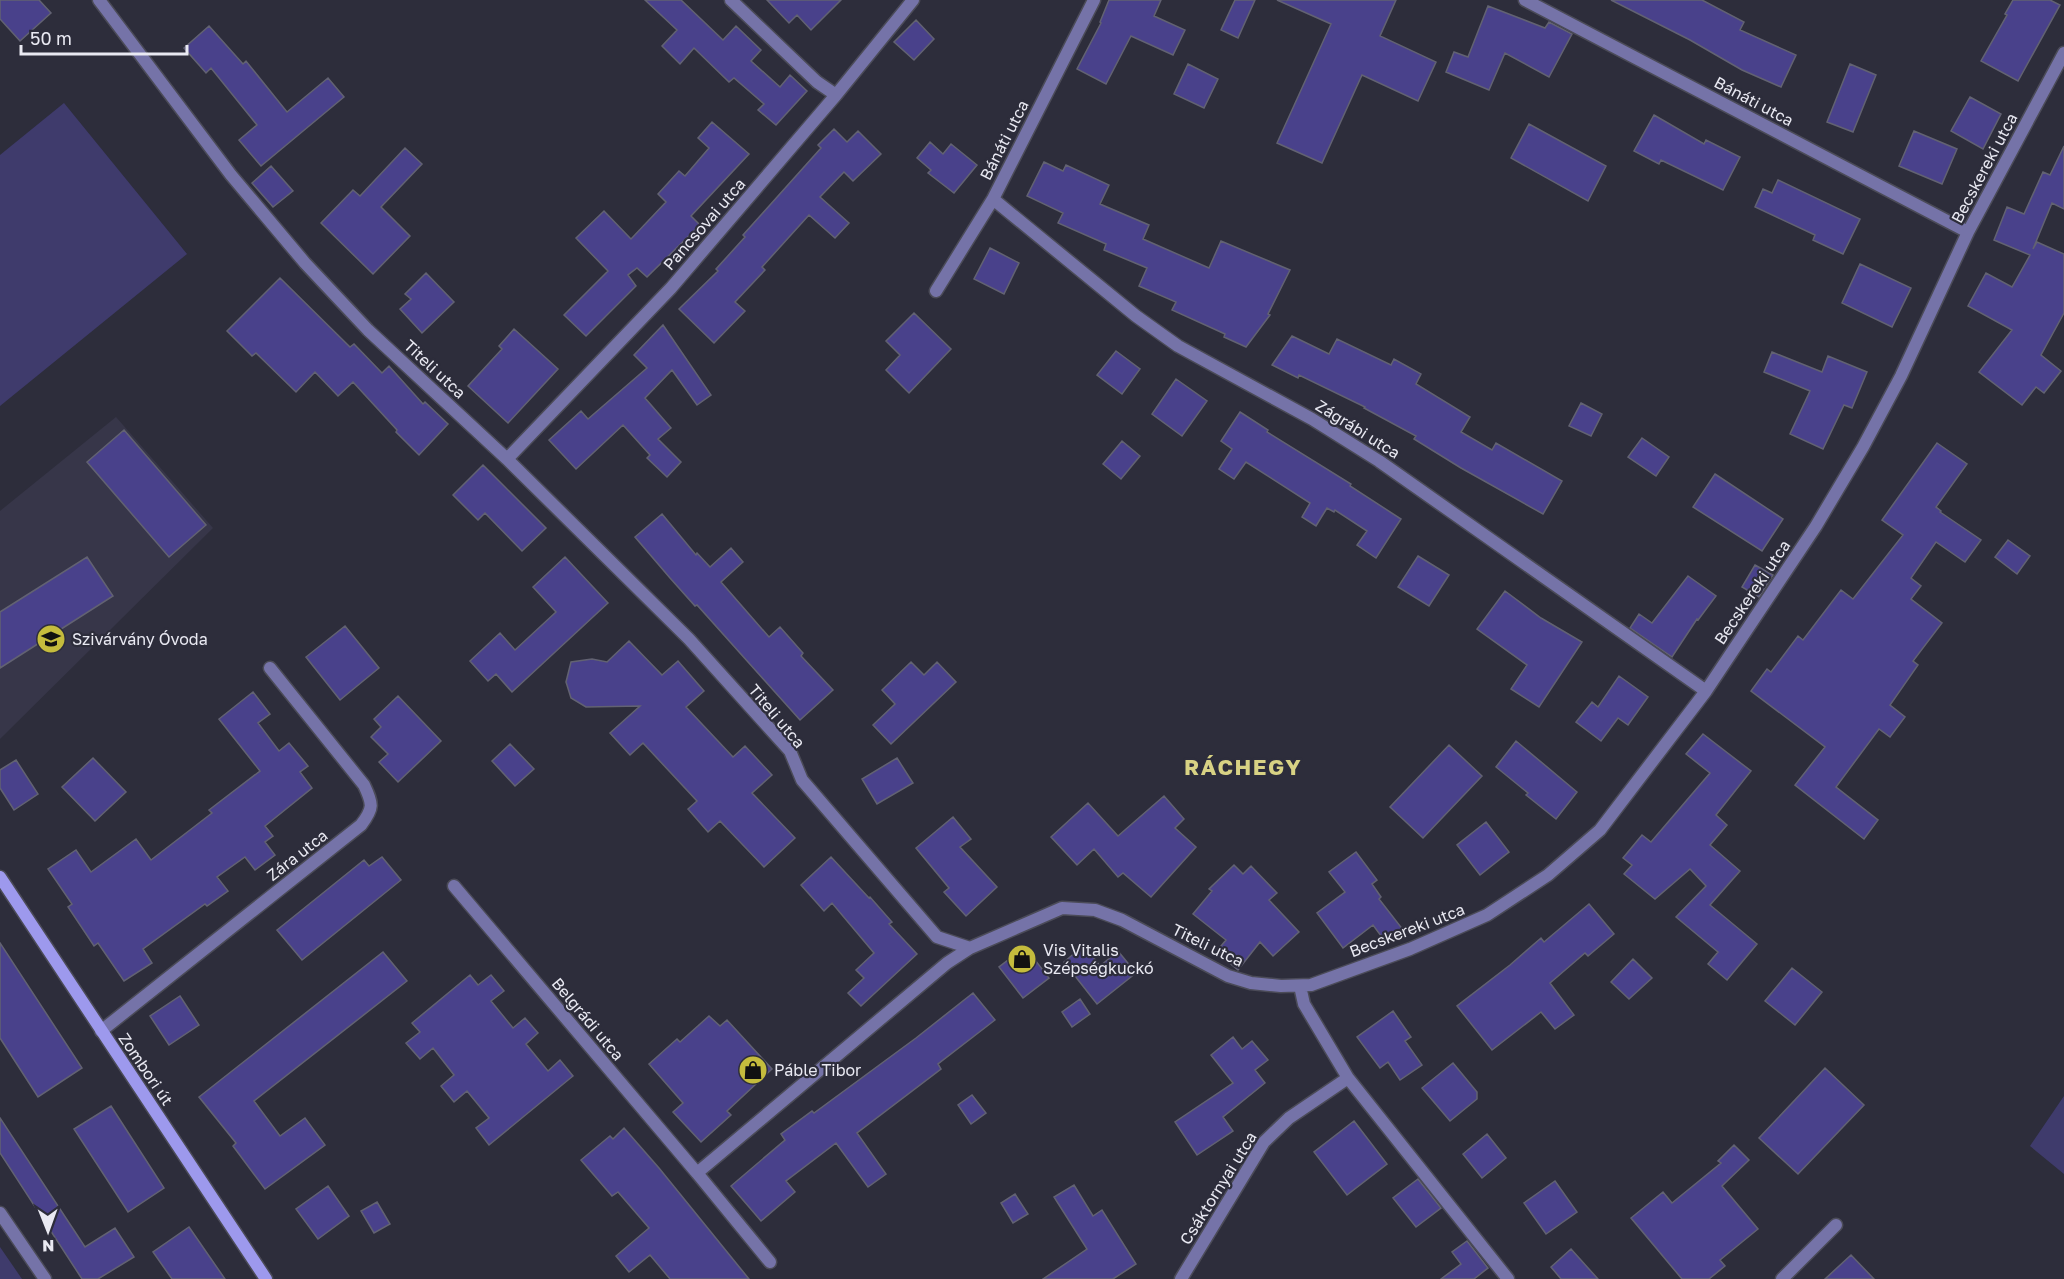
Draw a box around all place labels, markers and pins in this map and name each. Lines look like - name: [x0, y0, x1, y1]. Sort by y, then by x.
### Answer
- school or university icon: Szivárvány Óvoda: [35, 623, 67, 655]
- place label: Szivárvány Óvoda: [72, 629, 208, 649]
- place label: Vis Vitalis Szépségkuckó: [1043, 940, 1154, 978]
- shop icon: Vis Vitalis Szépségkuckó: [1006, 943, 1038, 975]
- shop icon: Páble Tibor: [737, 1054, 769, 1086]
- place label: Páble Tibor: [774, 1060, 861, 1080]

